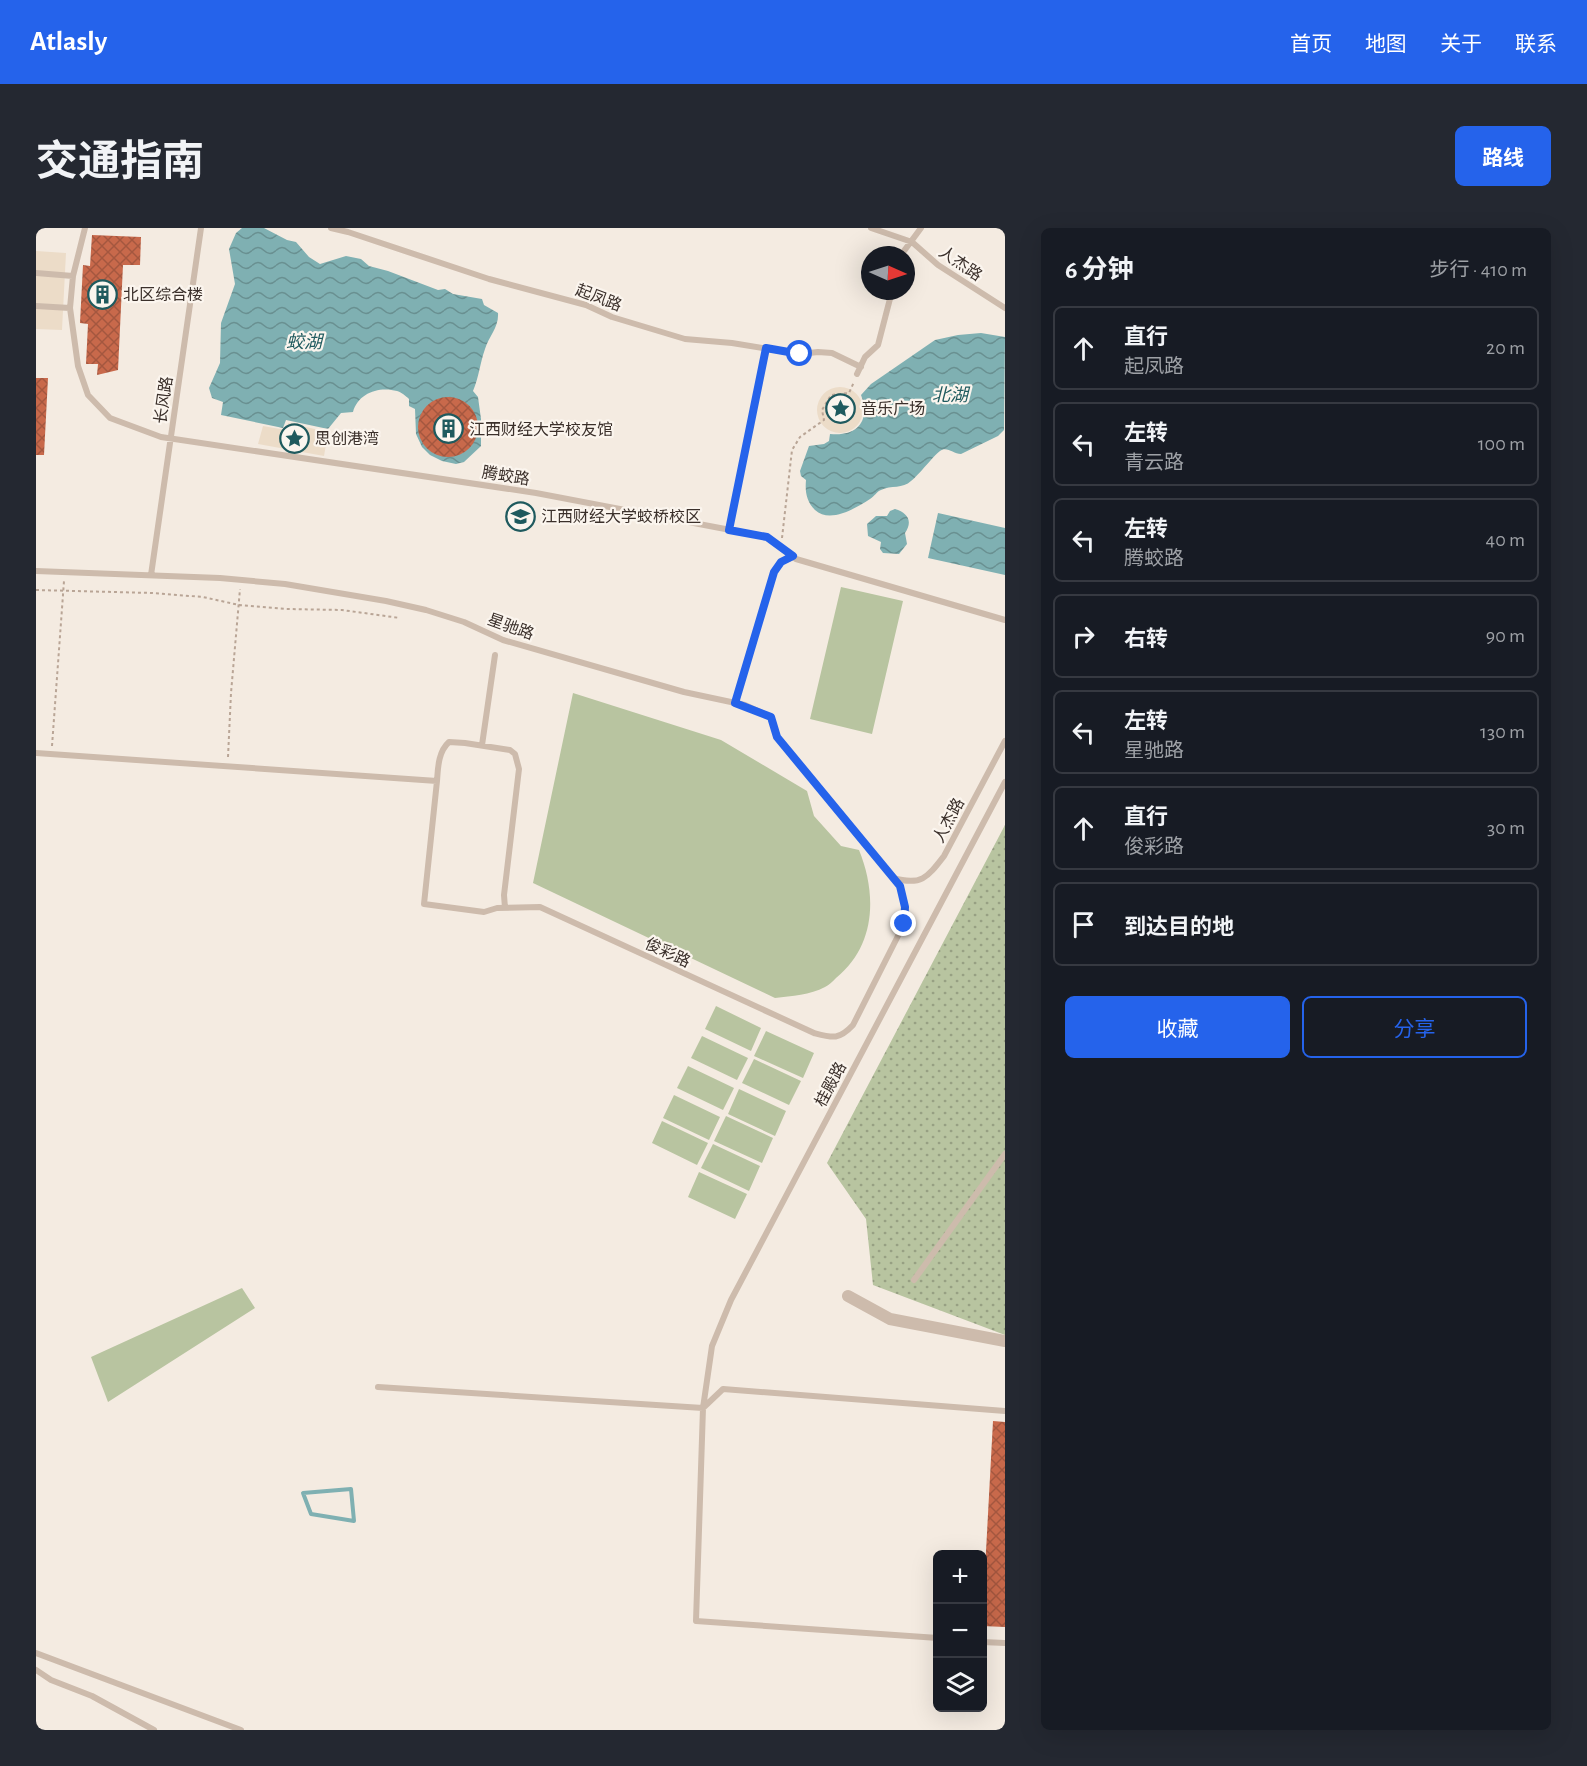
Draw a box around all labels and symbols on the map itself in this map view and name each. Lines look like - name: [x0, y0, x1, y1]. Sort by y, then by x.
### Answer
- street label: 人杰路: [936, 243, 985, 284]
- north arrow: [861, 246, 915, 300]
- building icon: 北区综合楼: [86, 278, 118, 310]
- street label: 起凤路: [573, 281, 624, 314]
- place label: 北区综合楼: [123, 286, 203, 303]
- water label: 蛟湖: [286, 332, 325, 352]
- route start: [786, 340, 812, 366]
- street label: 长风路: [152, 375, 175, 425]
- water label: 北湖: [932, 386, 971, 405]
- place icon: 音乐广场: [824, 392, 856, 424]
- place label: 音乐广场: [861, 400, 925, 417]
- building icon: 江西财经大学校友馆: [432, 413, 464, 445]
- place label: 江西财经大学校友馆: [469, 421, 613, 438]
- place icon: 思创港湾: [278, 422, 310, 454]
- place label: 思创港湾: [315, 430, 379, 447]
- street label: 腾蛟路: [481, 463, 531, 488]
- school or university icon: 江西财经大学蛟桥校区: [504, 500, 536, 532]
- place label: 江西财经大学蛟桥校区: [541, 508, 701, 525]
- street label: 星驰路: [485, 610, 536, 643]
- street label: 人杰路: [930, 795, 967, 845]
- route end: [890, 910, 916, 936]
- street label: 俊彩路: [642, 935, 693, 970]
- street label: 桂殿路: [812, 1059, 849, 1109]

